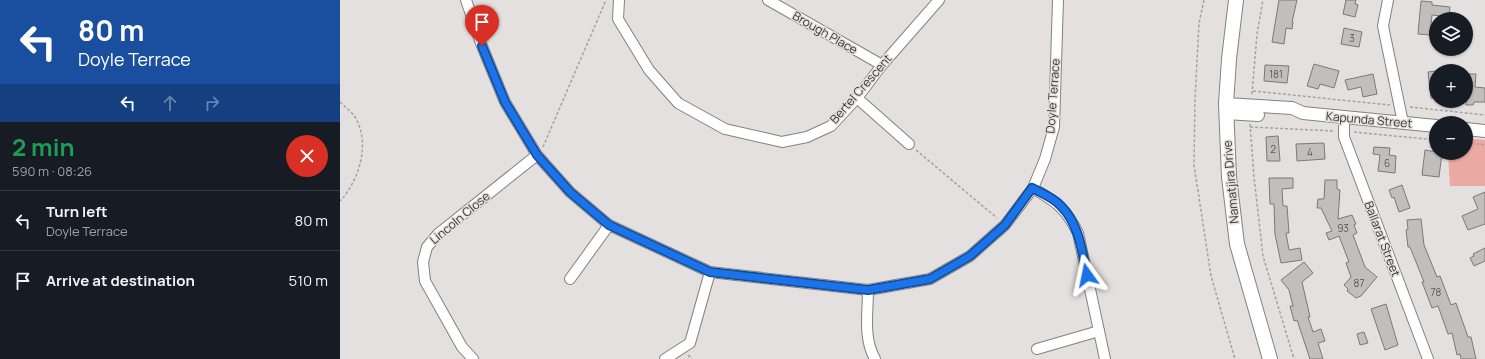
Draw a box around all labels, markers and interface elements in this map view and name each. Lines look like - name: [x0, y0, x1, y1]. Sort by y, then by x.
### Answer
- pin: [465, 5, 499, 46]
- street label: Brough Place: [790, 7, 861, 58]
- text: 80 m: [78, 11, 144, 49]
- icon: arrive: [471, 11, 493, 33]
- map controls: [1429, 12, 1473, 160]
- button: layers: [1429, 12, 1473, 56]
- icon: left: [12, 16, 64, 68]
- house number: 3: [1349, 31, 1355, 45]
- text: Doyle Terrace: [78, 47, 191, 71]
- street label: Bertel Crescent: [826, 50, 896, 127]
- street label: Doyle Terrace: [1041, 58, 1064, 134]
- button: +: [1429, 64, 1473, 108]
- house number: 181: [1269, 67, 1283, 81]
- icon: left: [117, 92, 139, 114]
- icon: ahead: [159, 92, 181, 114]
- icon: right: [201, 92, 223, 114]
- street label: Kapunda Street: [1325, 107, 1413, 132]
- button: −: [1429, 116, 1473, 160]
- text: 2 min: [12, 130, 74, 163]
- button: close: [286, 135, 328, 177]
- street label: Namatjira Drive: [1218, 140, 1243, 224]
- house number: 2: [1270, 142, 1276, 156]
- house number: 4: [1307, 145, 1313, 159]
- house number: 6: [1384, 156, 1390, 170]
- text: 590 m · 08:26: [12, 162, 92, 180]
- street label: Lincoln Close: [426, 187, 493, 248]
- street label: Ballarat Street: [1360, 199, 1405, 279]
- text: Turn left: [46, 201, 108, 222]
- icon: left: [12, 210, 34, 232]
- text: 80 m: [294, 210, 328, 231]
- house number: 93: [1337, 221, 1349, 235]
- text: Doyle Terrace: [46, 222, 128, 240]
- position arrow: [1066, 254, 1108, 296]
- icon: arrive: [12, 270, 34, 292]
- text: Arrive at destination: [46, 270, 195, 291]
- text: 510 m: [289, 270, 328, 291]
- house number: 87: [1354, 276, 1364, 290]
- house number: 78: [1431, 285, 1442, 299]

